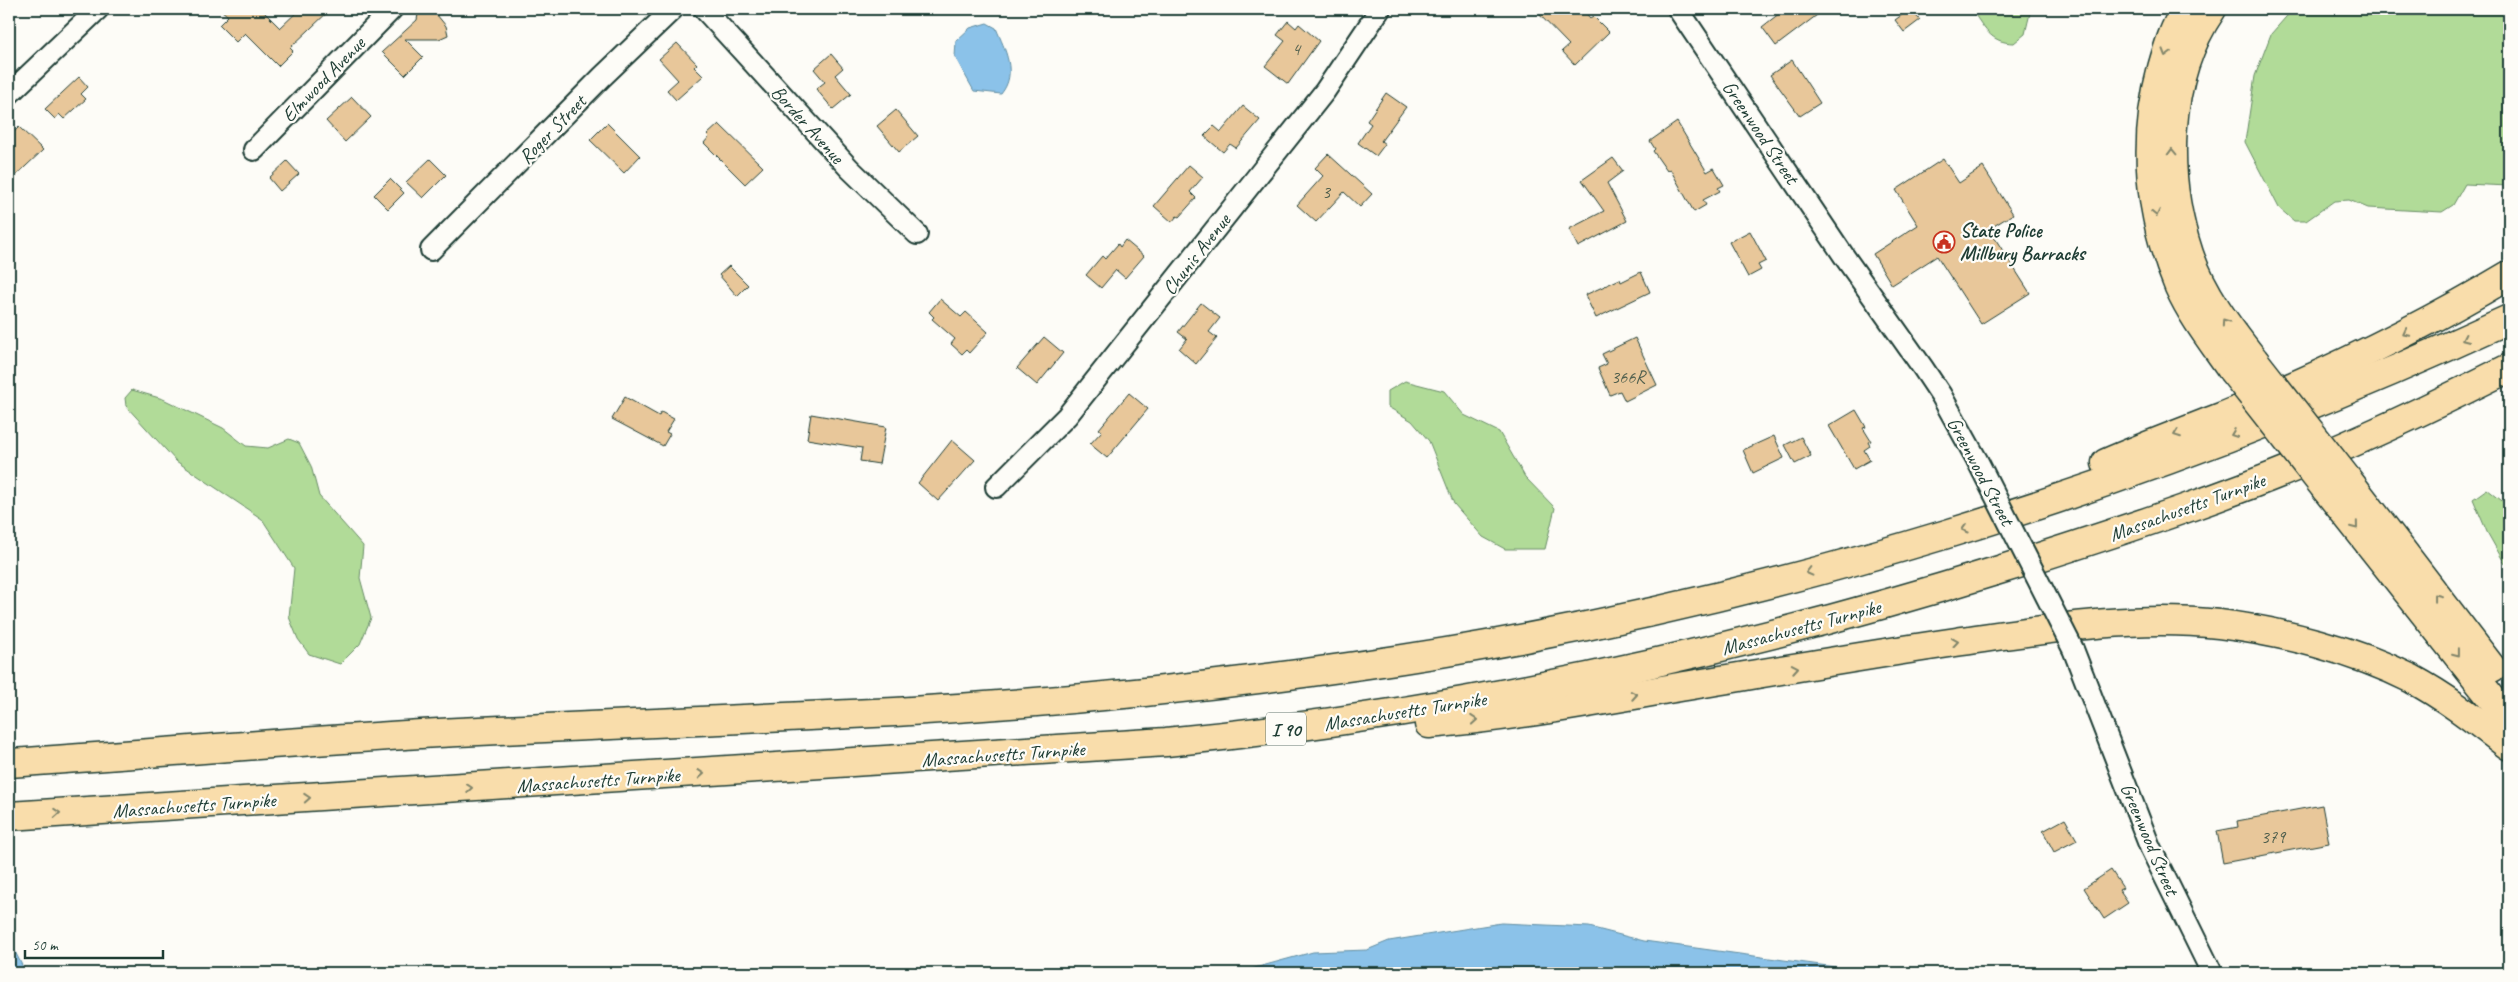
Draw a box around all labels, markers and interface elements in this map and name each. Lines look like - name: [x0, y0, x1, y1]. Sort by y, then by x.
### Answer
- street label: Elmwood Avenue: [276, 30, 371, 127]
- house number: 4: [1292, 38, 1302, 60]
- one-way arrow: [2161, 48, 2172, 57]
- street label: Greenwood Street: [1717, 76, 1806, 191]
- street label: Border Avenue: [766, 80, 850, 170]
- street label: Roger Street: [513, 88, 593, 169]
- one-way arrow: [2167, 148, 2178, 156]
- house number: 3: [1322, 181, 1332, 203]
- street label: Chunis Avenue: [1157, 207, 1237, 300]
- one-way arrow: [2150, 209, 2161, 218]
- place label: State Police Millbury Barracks: [1960, 218, 2087, 267]
- public building icon: State Police Millbury Barracks: [1932, 230, 1956, 254]
- one-way arrow: [2222, 319, 2230, 328]
- one-way arrow: [2402, 327, 2411, 337]
- one-way arrow: [2461, 333, 2470, 343]
- house number: 366R: [1611, 366, 1647, 388]
- street label: Greenwood Street: [1942, 413, 2021, 532]
- one-way arrow: [2173, 427, 2182, 438]
- one-way arrow: [2230, 428, 2239, 438]
- street label: Massachusetts Turnpike: [2106, 467, 2270, 547]
- one-way arrow: [2350, 520, 2358, 529]
- one-way arrow: [1962, 524, 1970, 534]
- one-way arrow: [1805, 567, 1813, 577]
- one-way arrow: [2434, 593, 2443, 602]
- street label: Massachusetts Turnpike: [1719, 594, 1885, 661]
- one-way arrow: [1951, 638, 1959, 648]
- one-way arrow: [2451, 647, 2459, 656]
- one-way arrow: [1790, 663, 1799, 673]
- street label: Massachusetts Turnpike: [1322, 686, 1489, 737]
- one-way arrow: [1631, 690, 1639, 701]
- road number: I 90: [1266, 712, 1306, 746]
- one-way arrow: [1470, 715, 1478, 726]
- street label: Massachusetts Turnpike: [921, 736, 1087, 773]
- street label: Massachusetts Turnpike: [516, 762, 682, 799]
- one-way arrow: [697, 768, 705, 779]
- street label: Greenwood Street: [2115, 779, 2185, 901]
- one-way arrow: [465, 782, 473, 793]
- street label: Massachusetts Turnpike: [112, 787, 278, 824]
- one-way arrow: [303, 792, 311, 803]
- one-way arrow: [54, 808, 62, 819]
- house number: 379: [2261, 826, 2287, 848]
- scale bar: [25, 927, 162, 959]
- text: 50 m: [32, 936, 59, 955]

